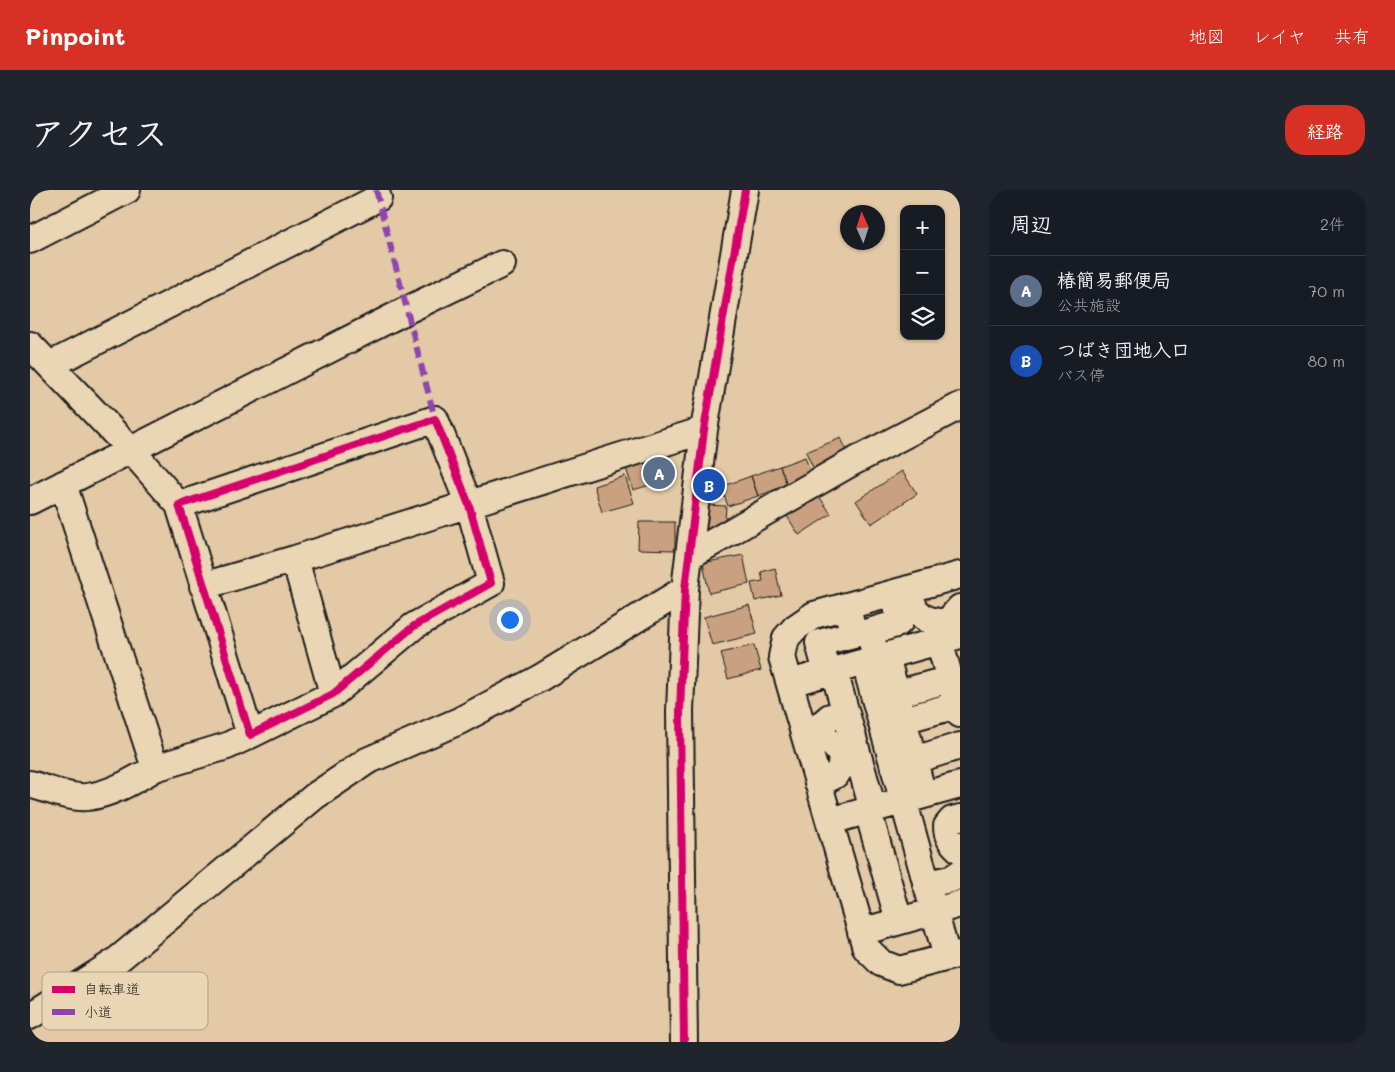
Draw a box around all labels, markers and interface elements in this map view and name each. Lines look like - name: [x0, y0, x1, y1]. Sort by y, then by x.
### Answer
- text: Pinpoint: [25, 20, 126, 51]
- text: 地図: [1189, 24, 1225, 48]
- text: レイヤ: [1253, 24, 1306, 48]
- text: 共有: [1334, 24, 1370, 48]
- button: 経路: [1285, 105, 1365, 155]
- text: アクセス: [30, 109, 168, 155]
- north arrow: [840, 205, 885, 250]
- map controls: [900, 205, 945, 340]
- button: +: [900, 205, 945, 250]
- text: 周辺: [1010, 210, 1052, 237]
- text: 2件: [1320, 213, 1345, 234]
- button: −: [900, 250, 945, 295]
- text: 椿簡易郵便局: [1057, 267, 1171, 292]
- text: A: [1020, 280, 1032, 301]
- text: 70 m: [1308, 280, 1345, 301]
- text: 公共施設: [1057, 294, 1121, 315]
- button: layers: [900, 295, 945, 340]
- text: つばき団地入口: [1057, 337, 1190, 362]
- text: B: [1021, 350, 1031, 371]
- text: 80 m: [1308, 350, 1345, 371]
- text: バス停: [1057, 364, 1105, 385]
- pin: A: [643, 454, 675, 492]
- pin: B: [693, 466, 725, 504]
- your location: [497, 607, 523, 633]
- legend: [42, 972, 208, 1030]
- text: 自転車道: [84, 979, 140, 998]
- text: 小道: [84, 1002, 112, 1021]

